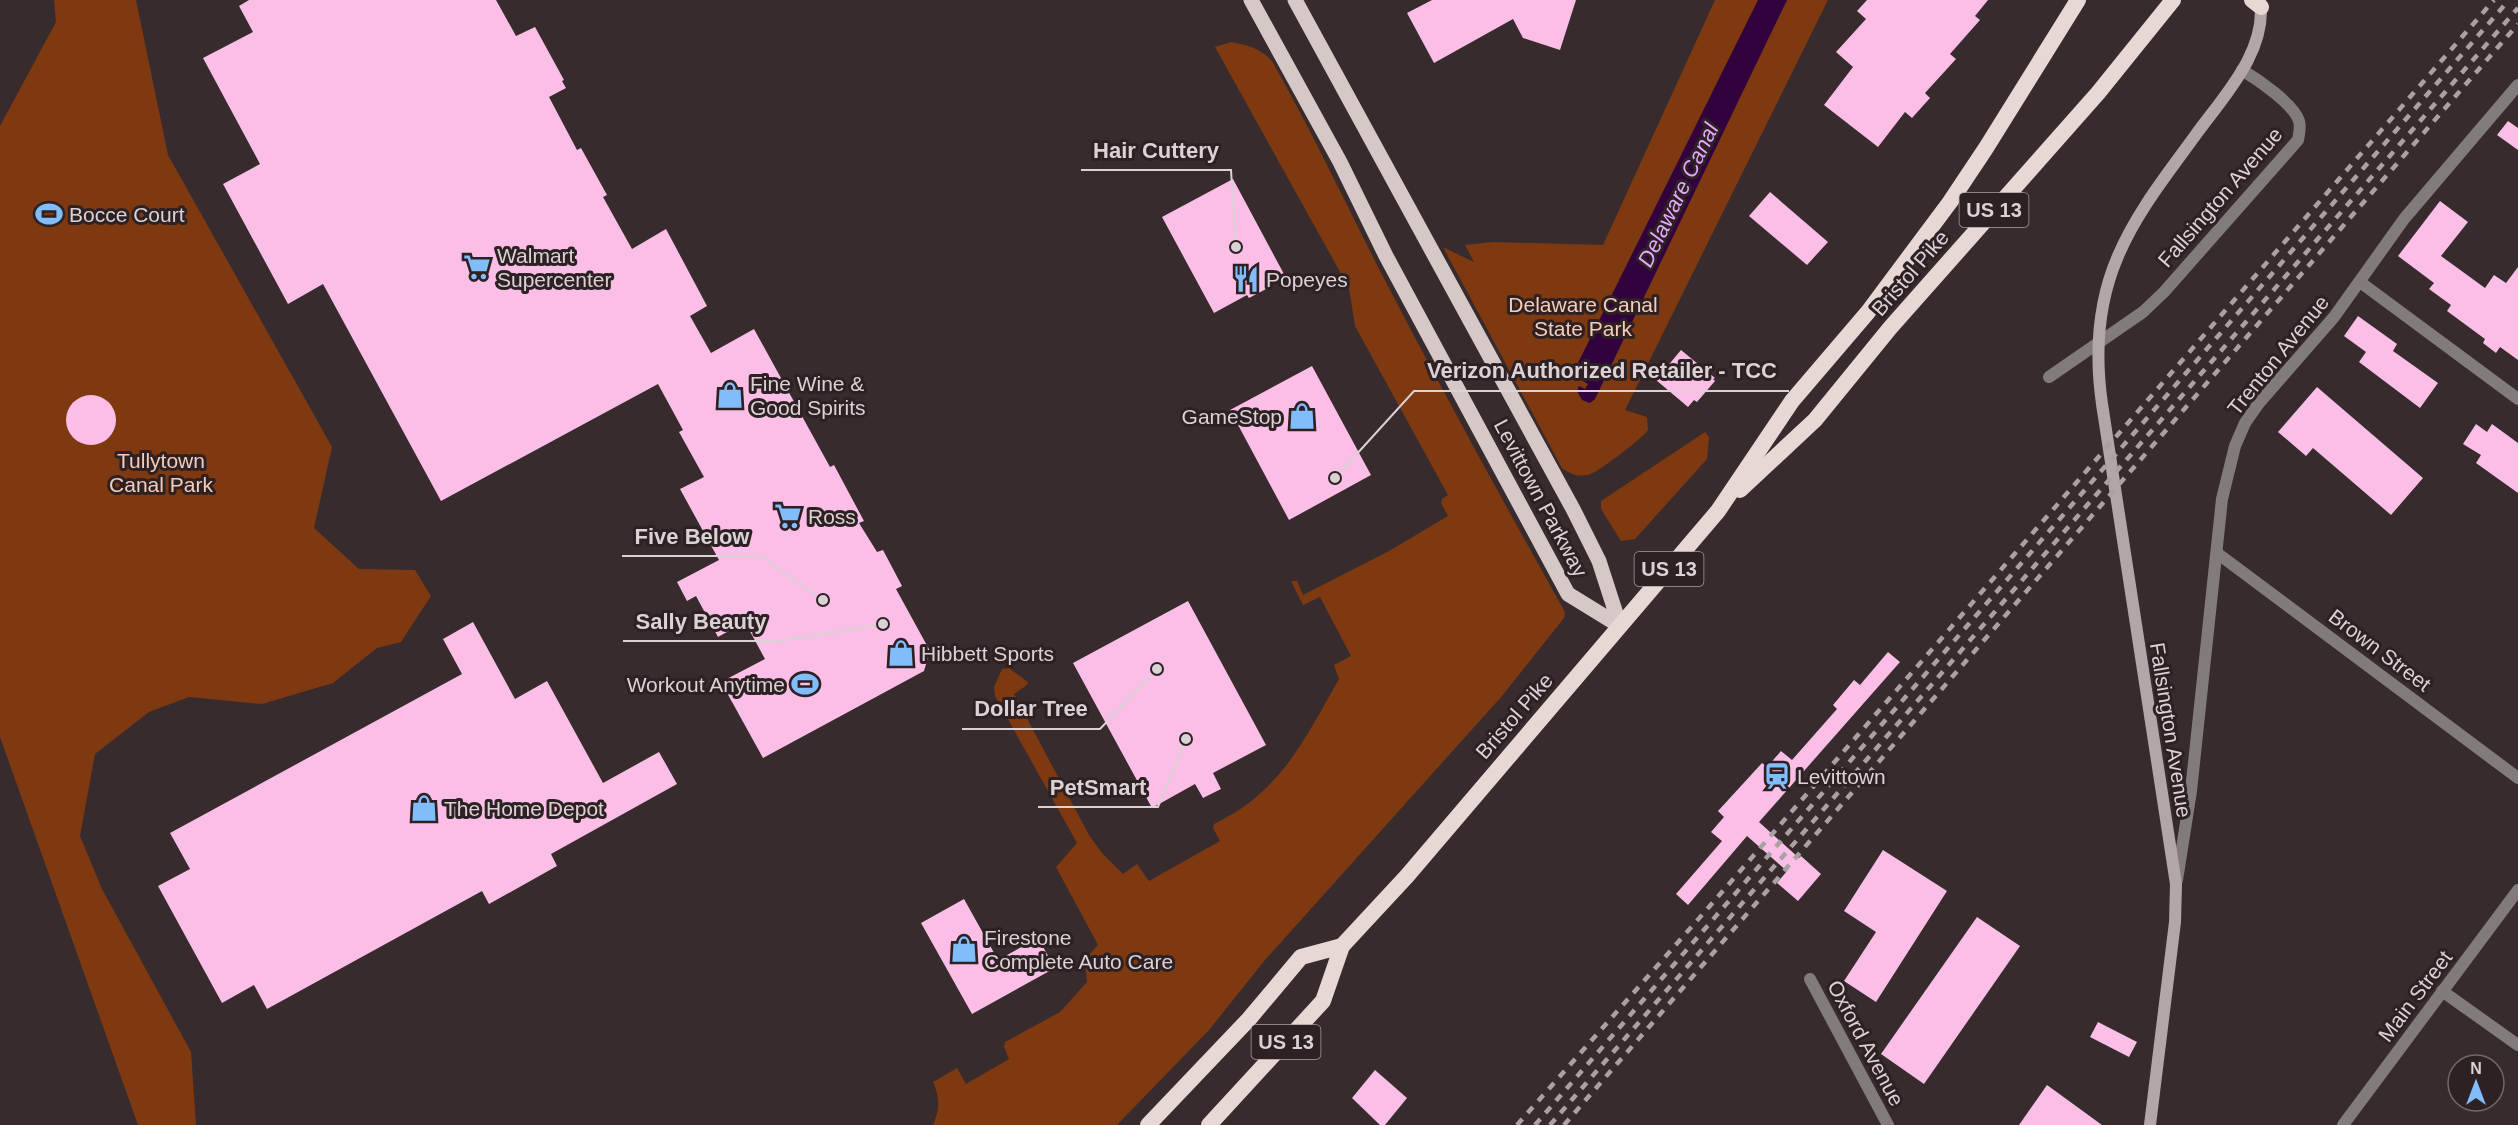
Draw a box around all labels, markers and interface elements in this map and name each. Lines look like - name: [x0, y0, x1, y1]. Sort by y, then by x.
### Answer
- water label: Delaware Canal: [1632, 118, 1724, 271]
- street label: Fallsington Avenue: [2153, 123, 2287, 271]
- callout: Hair Cuttery: [1081, 130, 1231, 170]
- text: Hair Cuttery: [1093, 138, 1220, 163]
- road number: US 13: [1960, 193, 2028, 227]
- sports icon: Bocce Court: [34, 199, 64, 229]
- place label: Bocce Court: [69, 203, 185, 226]
- street label: Bristol Pike: [1867, 226, 1953, 320]
- place label: Walmart Supercenter: [497, 244, 611, 291]
- supermarket icon: Walmart Supercenter: [462, 252, 492, 282]
- restaurant icon: Popeyes: [1231, 264, 1261, 294]
- place label: Popeyes: [1266, 268, 1348, 291]
- street label: Trenton Avenue: [2223, 291, 2333, 419]
- park label: Delaware Canal State Park: [1508, 293, 1658, 340]
- callout: Verizon Authorized Retailer - TCC: [1414, 351, 1789, 391]
- text: Verizon Authorized Retailer - TCC: [1427, 358, 1777, 383]
- place label: Fine Wine & Good Spirits: [750, 372, 866, 419]
- shop icon: Fine Wine & Good Spirits: [715, 380, 745, 410]
- shop icon: GameStop: [1287, 401, 1317, 431]
- place label: GameStop: [1182, 405, 1282, 428]
- street label: Levittown Parkway: [1490, 415, 1592, 581]
- park label: Tullytown Canal Park: [109, 449, 213, 496]
- supermarket icon: Ross: [773, 501, 803, 531]
- place label: Ross: [808, 505, 856, 528]
- callout: Five Below: [622, 516, 761, 556]
- text: Five Below: [635, 524, 750, 549]
- road number: US 13: [1634, 552, 1704, 586]
- callout: Sally Beauty: [623, 601, 778, 641]
- street label: Brown Street: [2325, 604, 2436, 696]
- text: Sally Beauty: [636, 609, 767, 634]
- shop icon: Hibbett Sports: [886, 638, 916, 668]
- street label: Fallsington Avenue: [2146, 641, 2196, 819]
- place label: Hibbett Sports: [921, 642, 1054, 665]
- sports icon: Workout Anytime: [790, 669, 820, 699]
- street label: Bristol Pike: [1471, 669, 1557, 763]
- place label: Workout Anytime: [627, 673, 785, 696]
- callout: Dollar Tree: [962, 689, 1100, 729]
- text: Dollar Tree: [974, 696, 1088, 721]
- station icon: Levittown: [1762, 761, 1792, 791]
- place label: Levittown: [1797, 765, 1886, 788]
- callout: PetSmart: [1038, 767, 1158, 807]
- text: PetSmart: [1050, 775, 1147, 800]
- shop icon: The Home Depot: [409, 793, 439, 823]
- place label: The Home Depot: [444, 797, 604, 820]
- place label: Firestone Complete Auto Care: [984, 926, 1173, 973]
- shop icon: Firestone Complete Auto Care: [949, 934, 979, 964]
- street label: Main Street: [2374, 946, 2457, 1046]
- street label: Oxford Avenue: [1823, 976, 1909, 1110]
- road number: US 13: [1252, 1025, 1320, 1059]
- north arrow: [2446, 1053, 2506, 1113]
- text: N: [2470, 1060, 2482, 1077]

